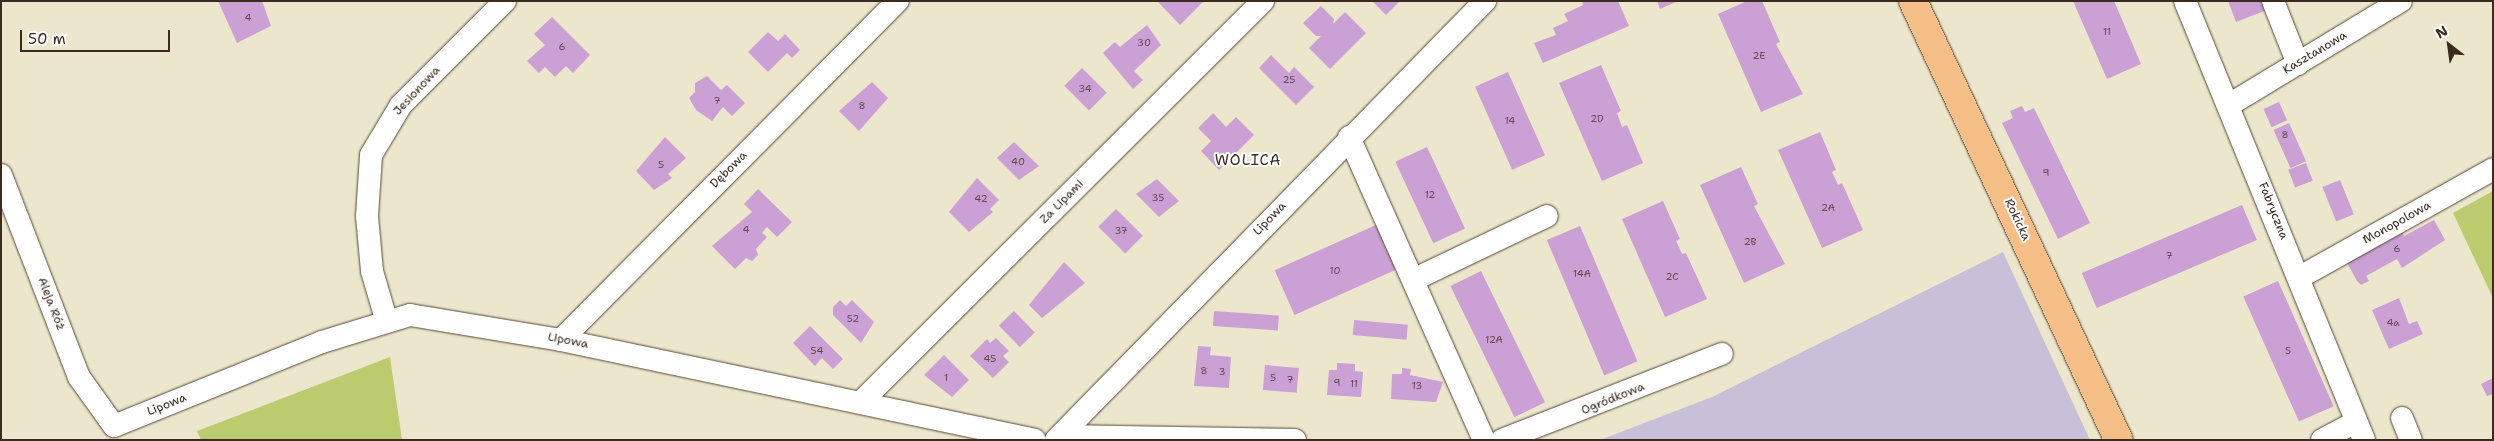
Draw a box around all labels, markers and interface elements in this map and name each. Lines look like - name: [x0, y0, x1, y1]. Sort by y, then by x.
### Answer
- house number: 4: [245, 12, 251, 24]
- scale bar: [22, 20, 172, 52]
- north arrow: [2424, 20, 2474, 70]
- text: N: [2432, 21, 2451, 43]
- house number: 11: [2103, 26, 2111, 38]
- street label: Kasztanowa: [2280, 28, 2350, 78]
- text: 50 m: [28, 29, 66, 49]
- house number: 30: [1137, 37, 1151, 49]
- house number: 6: [559, 41, 565, 53]
- house number: 2E: [1753, 50, 1765, 62]
- street label: Jesionowa: [391, 63, 443, 119]
- house number: 25: [1283, 74, 1295, 86]
- house number: 34: [1078, 83, 1092, 95]
- house number: 7: [714, 95, 720, 107]
- house number: 8: [859, 100, 865, 112]
- house number: 2D: [1590, 113, 1604, 125]
- house number: 14: [1505, 115, 1515, 127]
- house number: 8: [2282, 129, 2288, 141]
- street label: Dębowa: [708, 149, 750, 191]
- district label: WOLICA: [1214, 152, 1282, 170]
- house number: 40: [1011, 156, 1025, 168]
- house number: 5: [658, 159, 664, 171]
- house number: 9: [2043, 167, 2049, 179]
- street label: Za Lipami: [1037, 177, 1087, 227]
- street label: Fabryczna: [2255, 180, 2291, 242]
- house number: 12: [1425, 189, 1435, 201]
- house number: 35: [1152, 192, 1164, 204]
- house number: 42: [974, 193, 988, 205]
- street label: Rokicka: [2001, 197, 2033, 243]
- street label: Monopolowa: [2360, 198, 2434, 248]
- street label: Lipowa: [1251, 199, 1289, 239]
- house number: 2A: [1821, 202, 1835, 214]
- house number: 4: [743, 224, 749, 236]
- house number: 37: [1114, 225, 1128, 237]
- house number: 2B: [1744, 236, 1756, 248]
- house number: 6: [2394, 243, 2400, 255]
- house number: 7: [2166, 250, 2172, 262]
- house number: 10: [1330, 265, 1340, 277]
- house number: 14A: [1573, 268, 1591, 280]
- house number: 2C: [1666, 271, 1678, 283]
- street label: Aleja Róż: [34, 275, 68, 333]
- house number: 52: [847, 313, 859, 325]
- house number: 4a: [2386, 317, 2400, 329]
- street label: Lipowa: [546, 330, 590, 352]
- house number: 12A: [1485, 334, 1503, 346]
- house number: 54: [811, 345, 823, 357]
- house number: 5: [2285, 345, 2291, 357]
- house number: 45: [984, 353, 996, 365]
- house number: 8: [1201, 365, 1207, 377]
- house number: 3: [1219, 366, 1225, 378]
- house number: 1: [944, 372, 948, 384]
- house number: 5: [1270, 372, 1276, 384]
- house number: 7: [1287, 374, 1293, 386]
- house number: 9: [1334, 377, 1340, 389]
- house number: 11: [1350, 378, 1358, 390]
- house number: 13: [1412, 380, 1422, 392]
- street label: Ogródkowa: [1579, 380, 1647, 418]
- street label: Lipowa: [145, 391, 189, 419]

